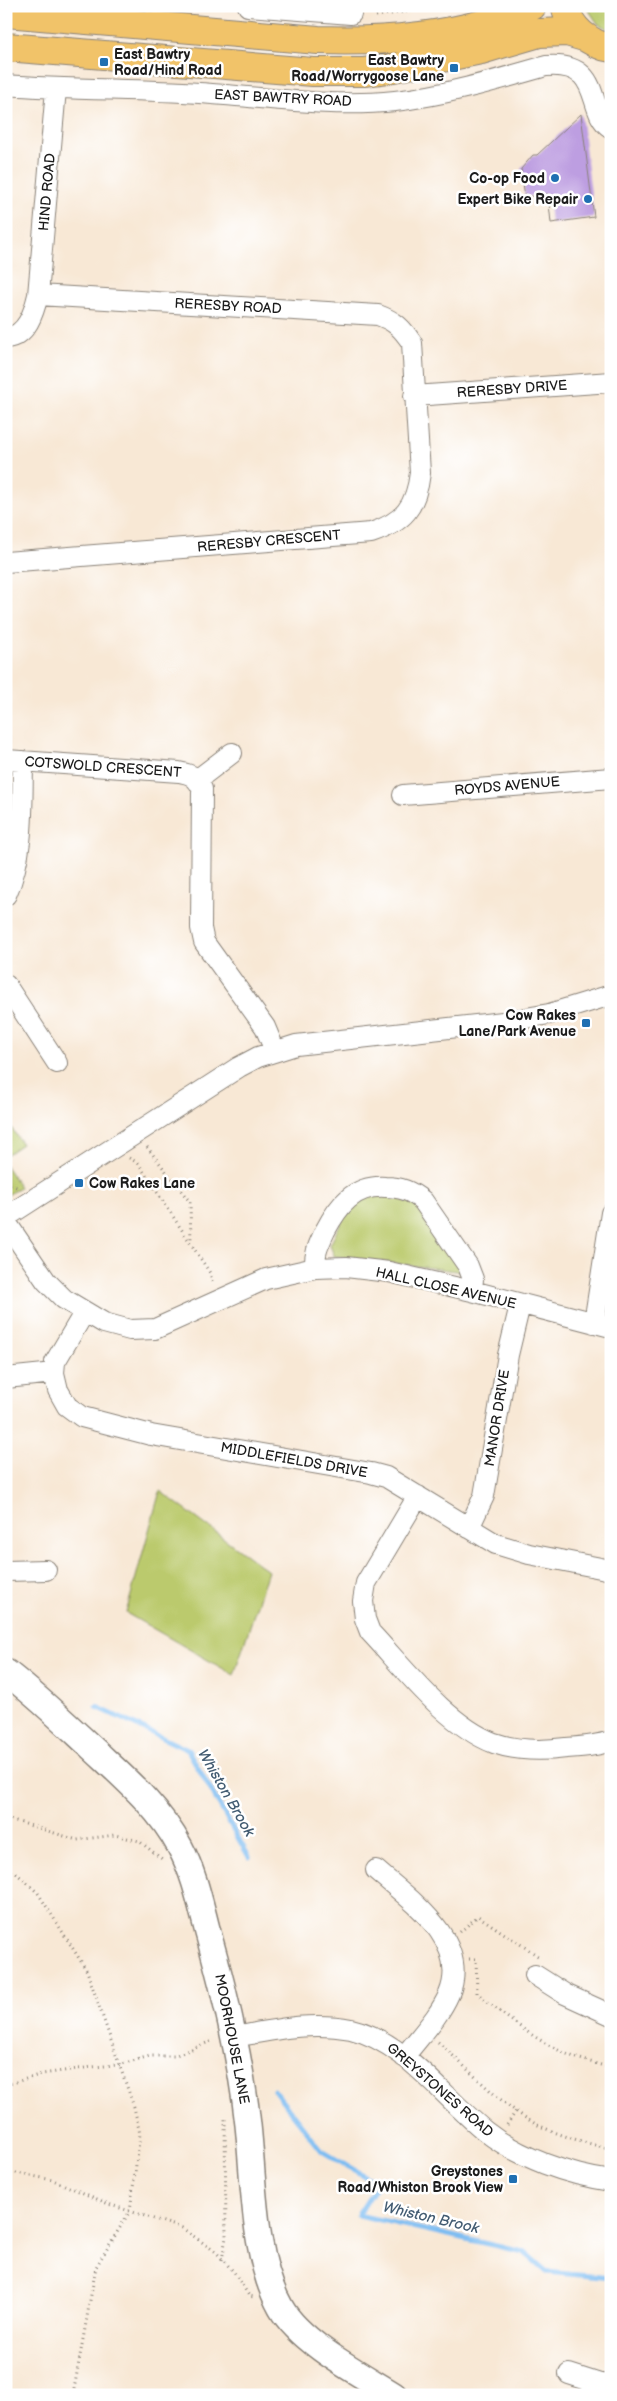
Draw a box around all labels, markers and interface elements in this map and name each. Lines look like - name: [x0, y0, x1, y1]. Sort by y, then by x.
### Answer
- place label: East Bawtry Road/Hind Road: [114, 46, 222, 79]
- place label: East Bawtry Road/Worrygoose Lane: [291, 52, 445, 85]
- marker: East Bawtry Road/Hind Road: [98, 56, 110, 68]
- marker: East Bawtry Road/Worrygoose Lane: [448, 62, 460, 74]
- street label: EAST BAWTRY ROAD: [214, 86, 352, 110]
- street label: HIND ROAD: [35, 152, 59, 232]
- place label: Co-op Food: [469, 170, 545, 187]
- marker: Co-op Food: [549, 172, 561, 184]
- place label: Expert Bike Repair: [457, 191, 578, 208]
- marker: Expert Bike Repair: [582, 193, 594, 205]
- street label: RERESBY ROAD: [174, 295, 282, 317]
- street label: RERESBY DRIVE: [456, 377, 568, 401]
- street label: RERESBY CRESCENT: [196, 526, 342, 556]
- street label: COTSWOLD CRESCENT: [24, 753, 183, 781]
- street label: ROYDS AVENUE: [454, 773, 560, 799]
- place label: Cow Rakes Lane/Park Avenue: [458, 1007, 576, 1040]
- marker: Cow Rakes Lane/Park Avenue: [580, 1017, 592, 1029]
- place label: Cow Rakes Lane: [89, 1175, 195, 1192]
- marker: Cow Rakes Lane: [73, 1177, 85, 1189]
- street label: HALL CLOSE AVENUE: [374, 1264, 518, 1312]
- street label: MANOR DRIVE: [481, 1368, 513, 1468]
- street label: MIDDLEFIELDS DRIVE: [219, 1439, 369, 1481]
- water label: Whiston Brook: [193, 1746, 259, 1841]
- street label: MOORHOUSE LANE: [211, 1972, 253, 2106]
- street label: GREYSTONES ROAD: [383, 2039, 497, 2141]
- place label: Greystones Road/Whiston Brook View: [337, 2163, 504, 2196]
- marker: Greystones Road/Whiston Brook View: [507, 2173, 519, 2185]
- water label: Whiston Brook: [381, 2198, 482, 2238]

